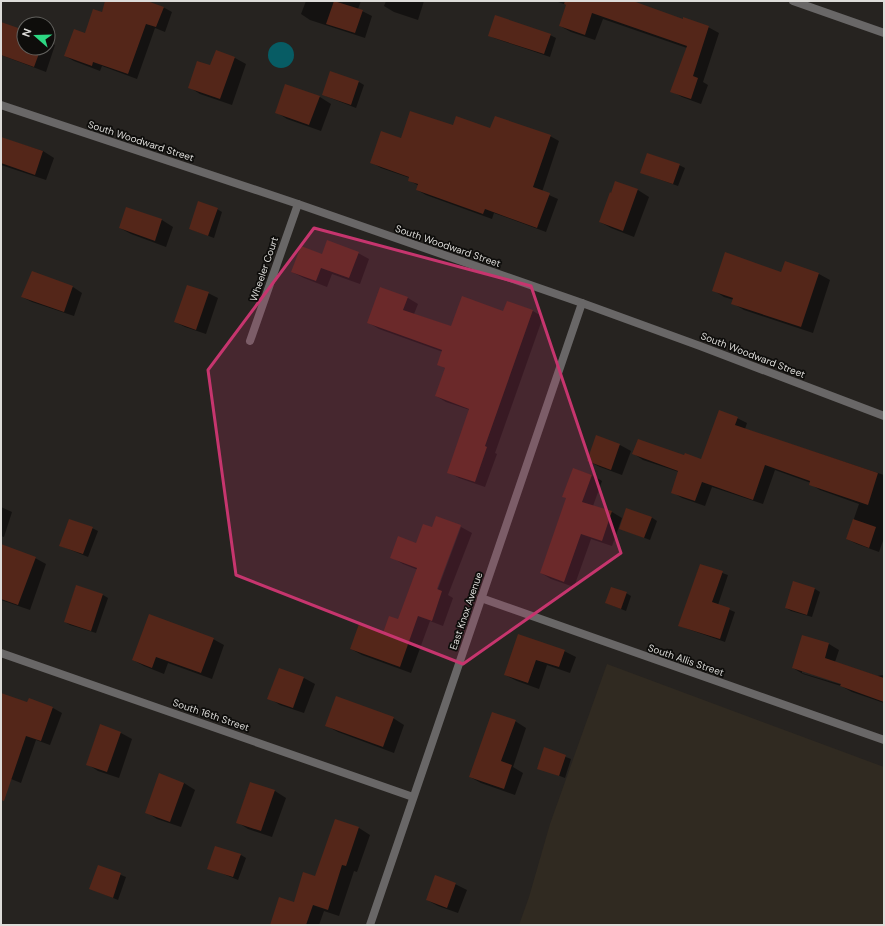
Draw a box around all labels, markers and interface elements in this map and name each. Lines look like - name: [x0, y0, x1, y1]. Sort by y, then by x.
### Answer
- north arrow: [16, 16, 56, 56]
- text: N: [19, 26, 35, 39]
- street label: South Woodward Street: [86, 118, 196, 164]
- street label: South Woodward Street: [394, 222, 503, 270]
- street label: Wheeler Court: [247, 235, 281, 303]
- street label: South Woodward Street: [699, 329, 807, 381]
- street label: East Knox Avenue: [447, 570, 485, 652]
- street label: South Allis Street: [646, 641, 726, 679]
- street label: South 16th Street: [171, 696, 251, 734]

